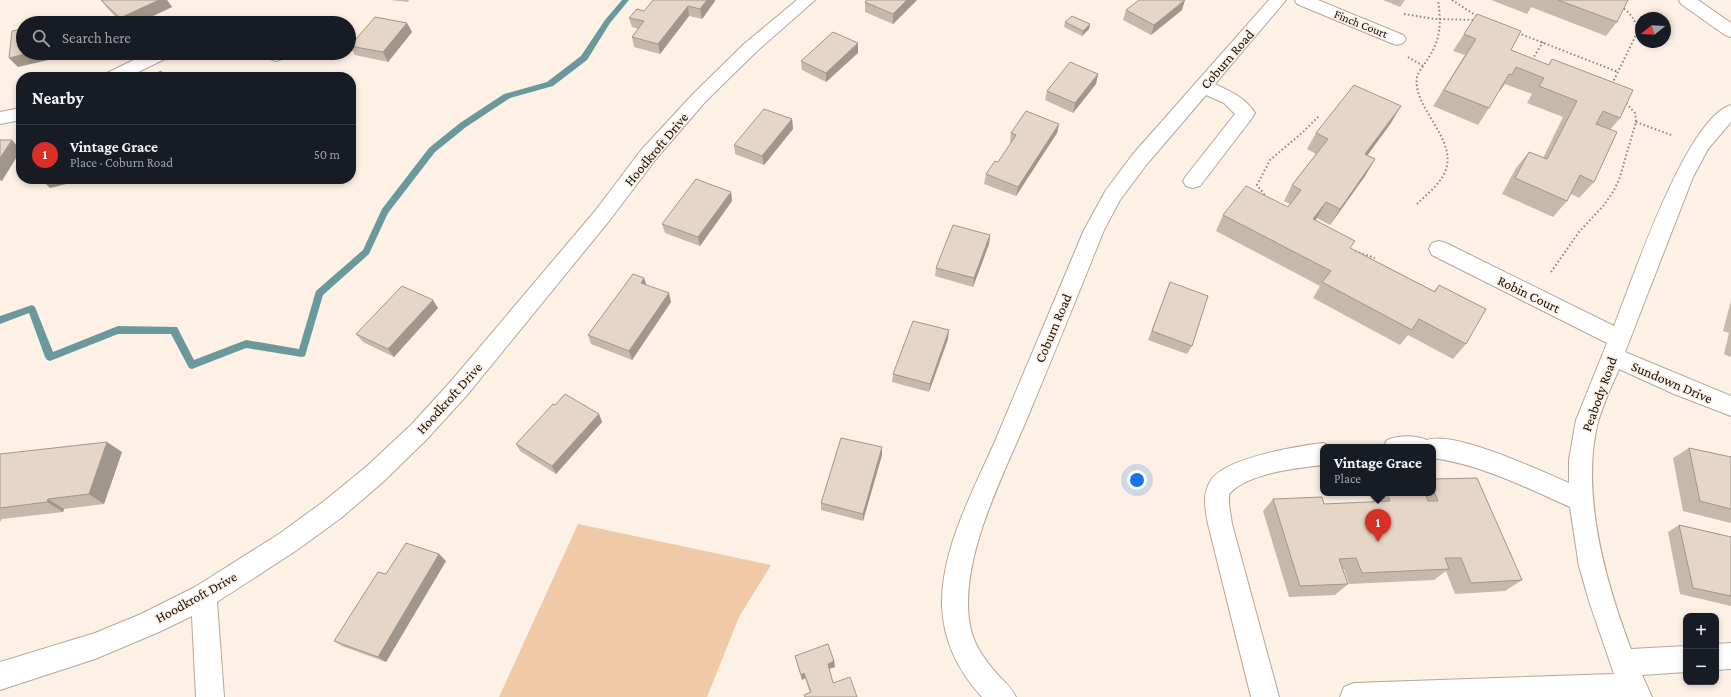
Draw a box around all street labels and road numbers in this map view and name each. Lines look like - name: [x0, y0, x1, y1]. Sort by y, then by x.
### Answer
- street label: Finch Court: [1332, 7, 1391, 41]
- street label: Coburn Road: [1197, 26, 1257, 92]
- street label: Hoodkroft Drive: [621, 109, 691, 189]
- street label: Robin Court: [1495, 272, 1563, 316]
- street label: Coburn Road: [1031, 291, 1075, 365]
- street label: Peabody Road: [1578, 354, 1620, 434]
- street label: Sundown Drive: [1629, 358, 1715, 406]
- street label: Hoodkroft Drive: [413, 359, 485, 437]
- street label: Hoodkroft Drive: [152, 568, 240, 626]

